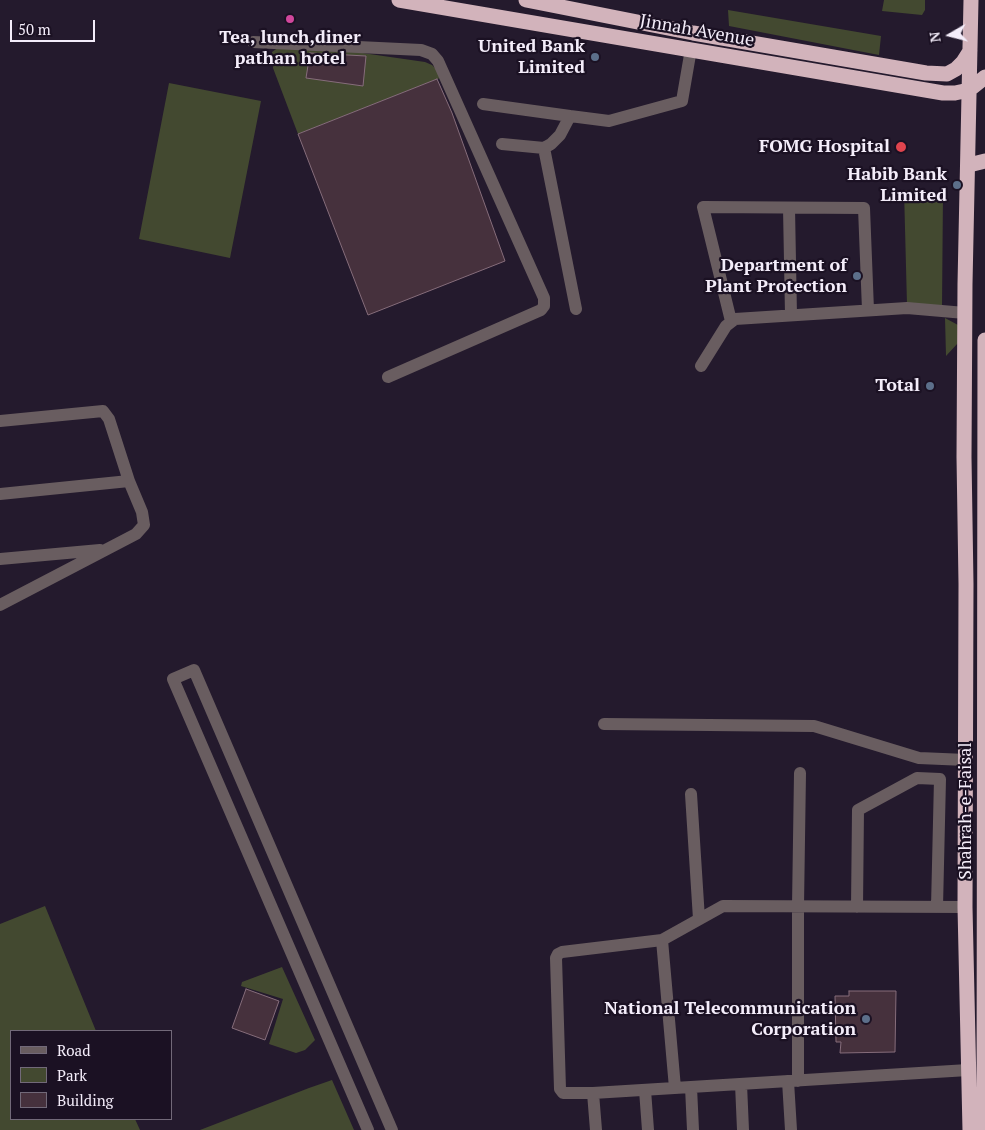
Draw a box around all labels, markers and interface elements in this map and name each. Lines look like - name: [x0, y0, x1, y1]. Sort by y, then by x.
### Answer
- scale bar: [12, 10, 98, 42]
- street label: Jinnah Avenue: [638, 10, 756, 52]
- north arrow: [925, 10, 975, 60]
- marker: Tea, lunch,diner pathan hotel: [284, 13, 296, 25]
- text: 50 m: [18, 19, 51, 39]
- place label: Tea, lunch,diner pathan hotel: [219, 27, 361, 70]
- text: N: [925, 31, 945, 44]
- place label: United Bank Limited: [478, 36, 585, 78]
- marker: United Bank Limited: [589, 51, 601, 63]
- place label: FOMG Hospital: [759, 136, 890, 158]
- marker: FOMG Hospital: [894, 140, 908, 154]
- place label: Habib Bank Limited: [847, 164, 947, 206]
- marker: Habib Bank Limited: [951, 179, 963, 191]
- place label: Department of Plant Protection: [705, 255, 847, 298]
- marker: Department of Plant Protection: [851, 270, 863, 282]
- place label: Total: [875, 375, 920, 397]
- marker: Total: [924, 380, 936, 392]
- street label: Shahrah-e-Faisal: [955, 742, 977, 880]
- place label: National Telecommunication Corporation: [604, 998, 856, 1040]
- marker: National Telecommunication Corporation: [860, 1013, 872, 1025]
- legend: [10, 1030, 172, 1120]
- text: Road: [57, 1040, 90, 1060]
- text: Park: [57, 1065, 87, 1085]
- text: Building: [57, 1090, 114, 1110]

